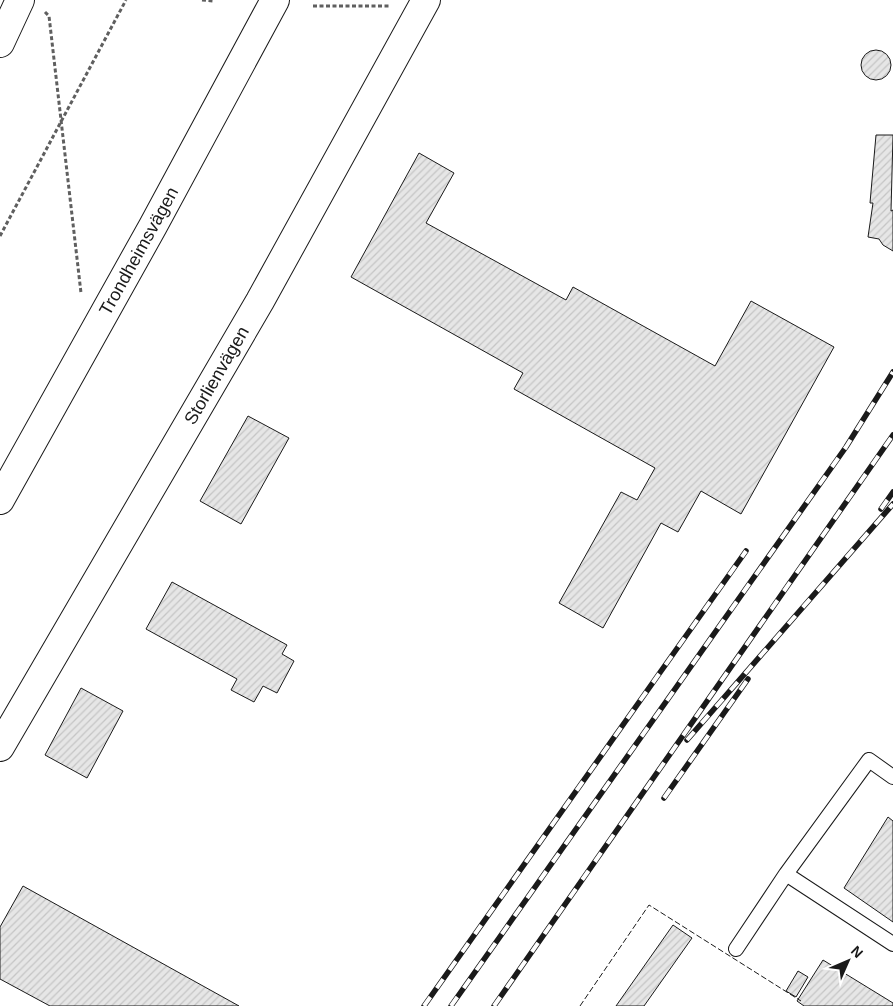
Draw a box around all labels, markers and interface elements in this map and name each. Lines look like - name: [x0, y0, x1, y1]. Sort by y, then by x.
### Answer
- street label: Trondheimsvägen: [95, 183, 182, 319]
- street label: Storlienvägen: [180, 323, 253, 428]
- north arrow: [823, 936, 873, 986]
- text: N: [848, 943, 866, 961]

